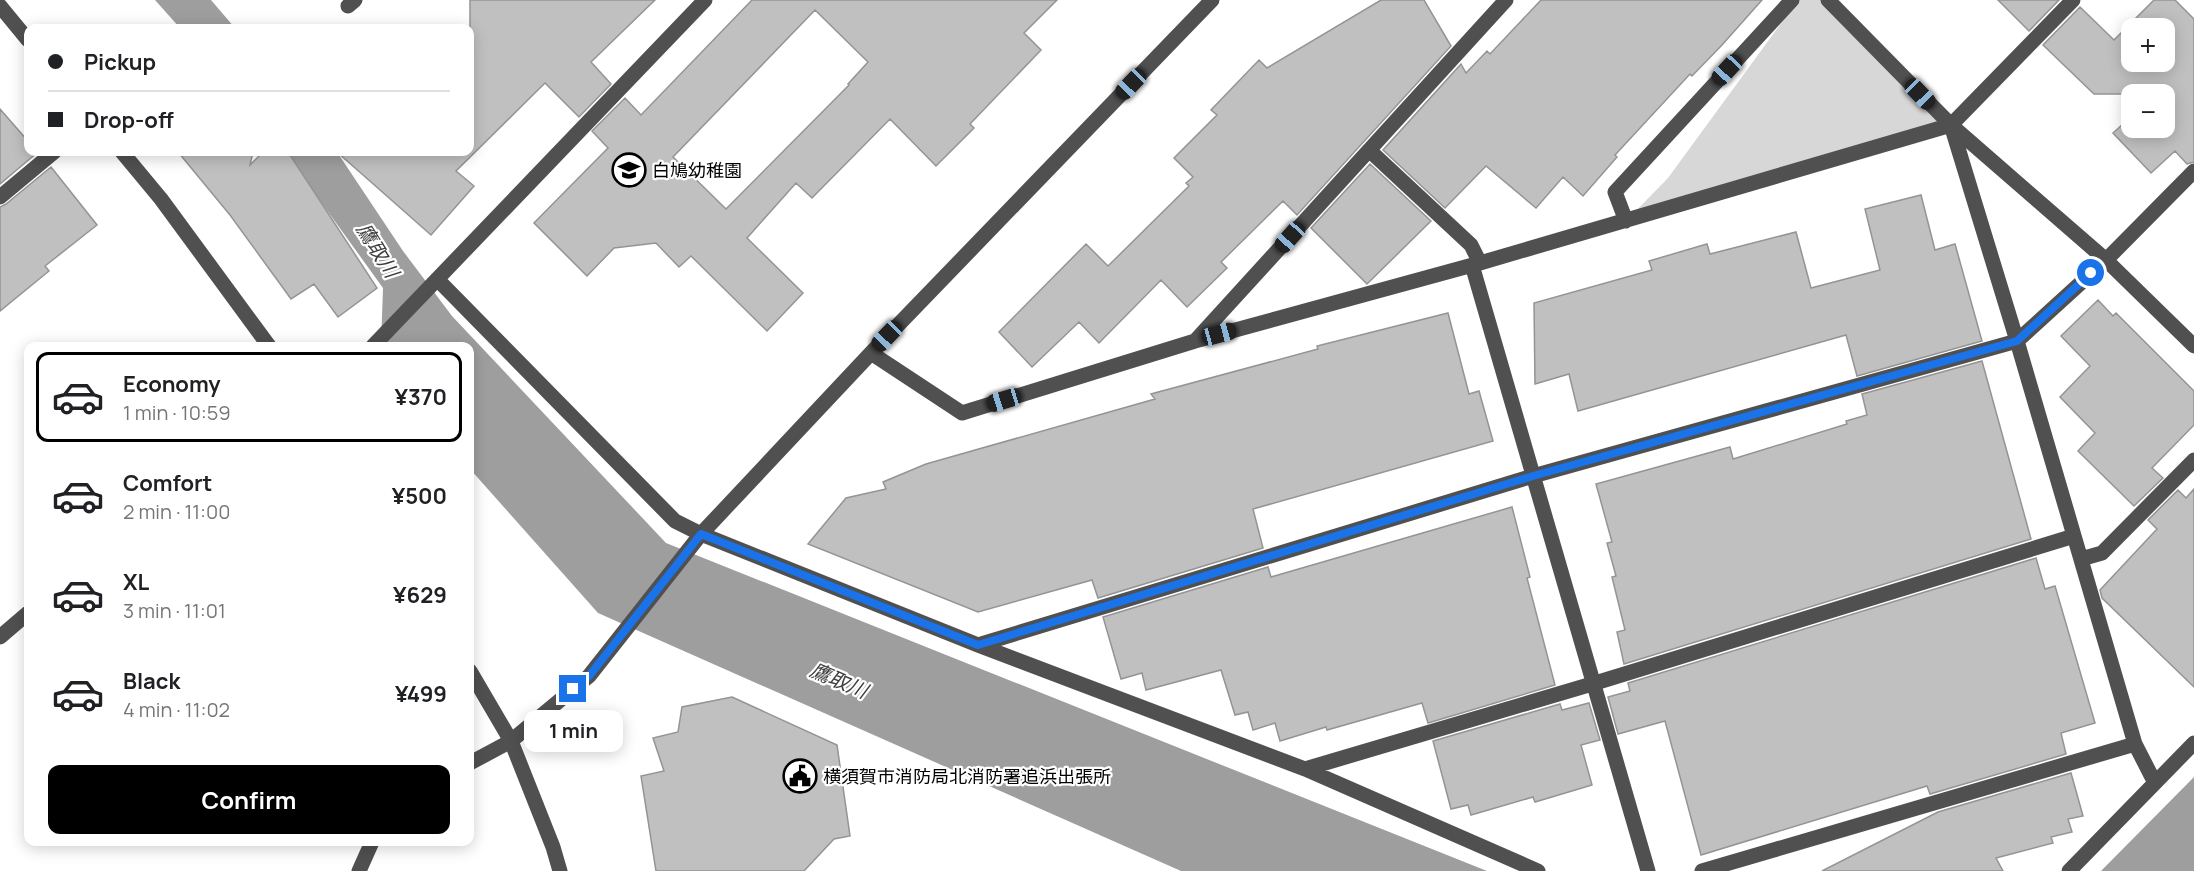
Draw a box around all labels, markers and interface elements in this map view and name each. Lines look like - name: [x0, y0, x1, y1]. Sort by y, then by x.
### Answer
- map controls: [2121, 18, 2175, 138]
- button: +: [2121, 18, 2175, 72]
- text: Pickup: [84, 47, 156, 77]
- car: [1708, 51, 1746, 89]
- car: [1112, 65, 1150, 103]
- car: [1901, 75, 1939, 113]
- button: −: [2121, 84, 2175, 138]
- text: Drop-off: [84, 105, 174, 135]
- school or university icon: 白鳩幼稚園: [611, 152, 647, 188]
- place label: 白鳩幼稚園: [652, 158, 742, 182]
- water label: 鷹取川: [351, 217, 406, 284]
- car: [1271, 218, 1309, 256]
- route start: [2077, 259, 2104, 286]
- car: [868, 317, 906, 355]
- car: [1199, 321, 1239, 347]
- text: Economy: [123, 369, 221, 399]
- icon: car: [51, 370, 105, 424]
- text: ¥370: [395, 382, 447, 412]
- car: [984, 386, 1024, 414]
- text: 1 min · 10:59: [123, 399, 231, 426]
- text: Comfort: [123, 468, 212, 498]
- icon: car: [51, 469, 105, 523]
- text: ¥500: [392, 481, 447, 511]
- text: 2 min · 11:00: [123, 498, 230, 525]
- text: XL: [123, 567, 149, 597]
- icon: car: [51, 568, 105, 622]
- text: ¥629: [393, 580, 447, 610]
- text: 3 min · 11:01: [123, 597, 226, 624]
- water label: 鷹取川: [806, 656, 874, 705]
- text: Black: [123, 666, 180, 696]
- icon: car: [51, 667, 105, 721]
- route end: [559, 675, 586, 702]
- text: ¥499: [395, 679, 447, 709]
- text: 4 min · 11:02: [123, 696, 230, 723]
- callout: 1 min: [524, 710, 622, 752]
- text: 1 min: [549, 717, 598, 744]
- public building icon: 横須賀市消防局北消防署追浜出張所: [782, 758, 818, 794]
- place label: 横須賀市消防局北消防署追浜出張所: [823, 764, 1111, 788]
- button: Confirm: [48, 765, 450, 834]

